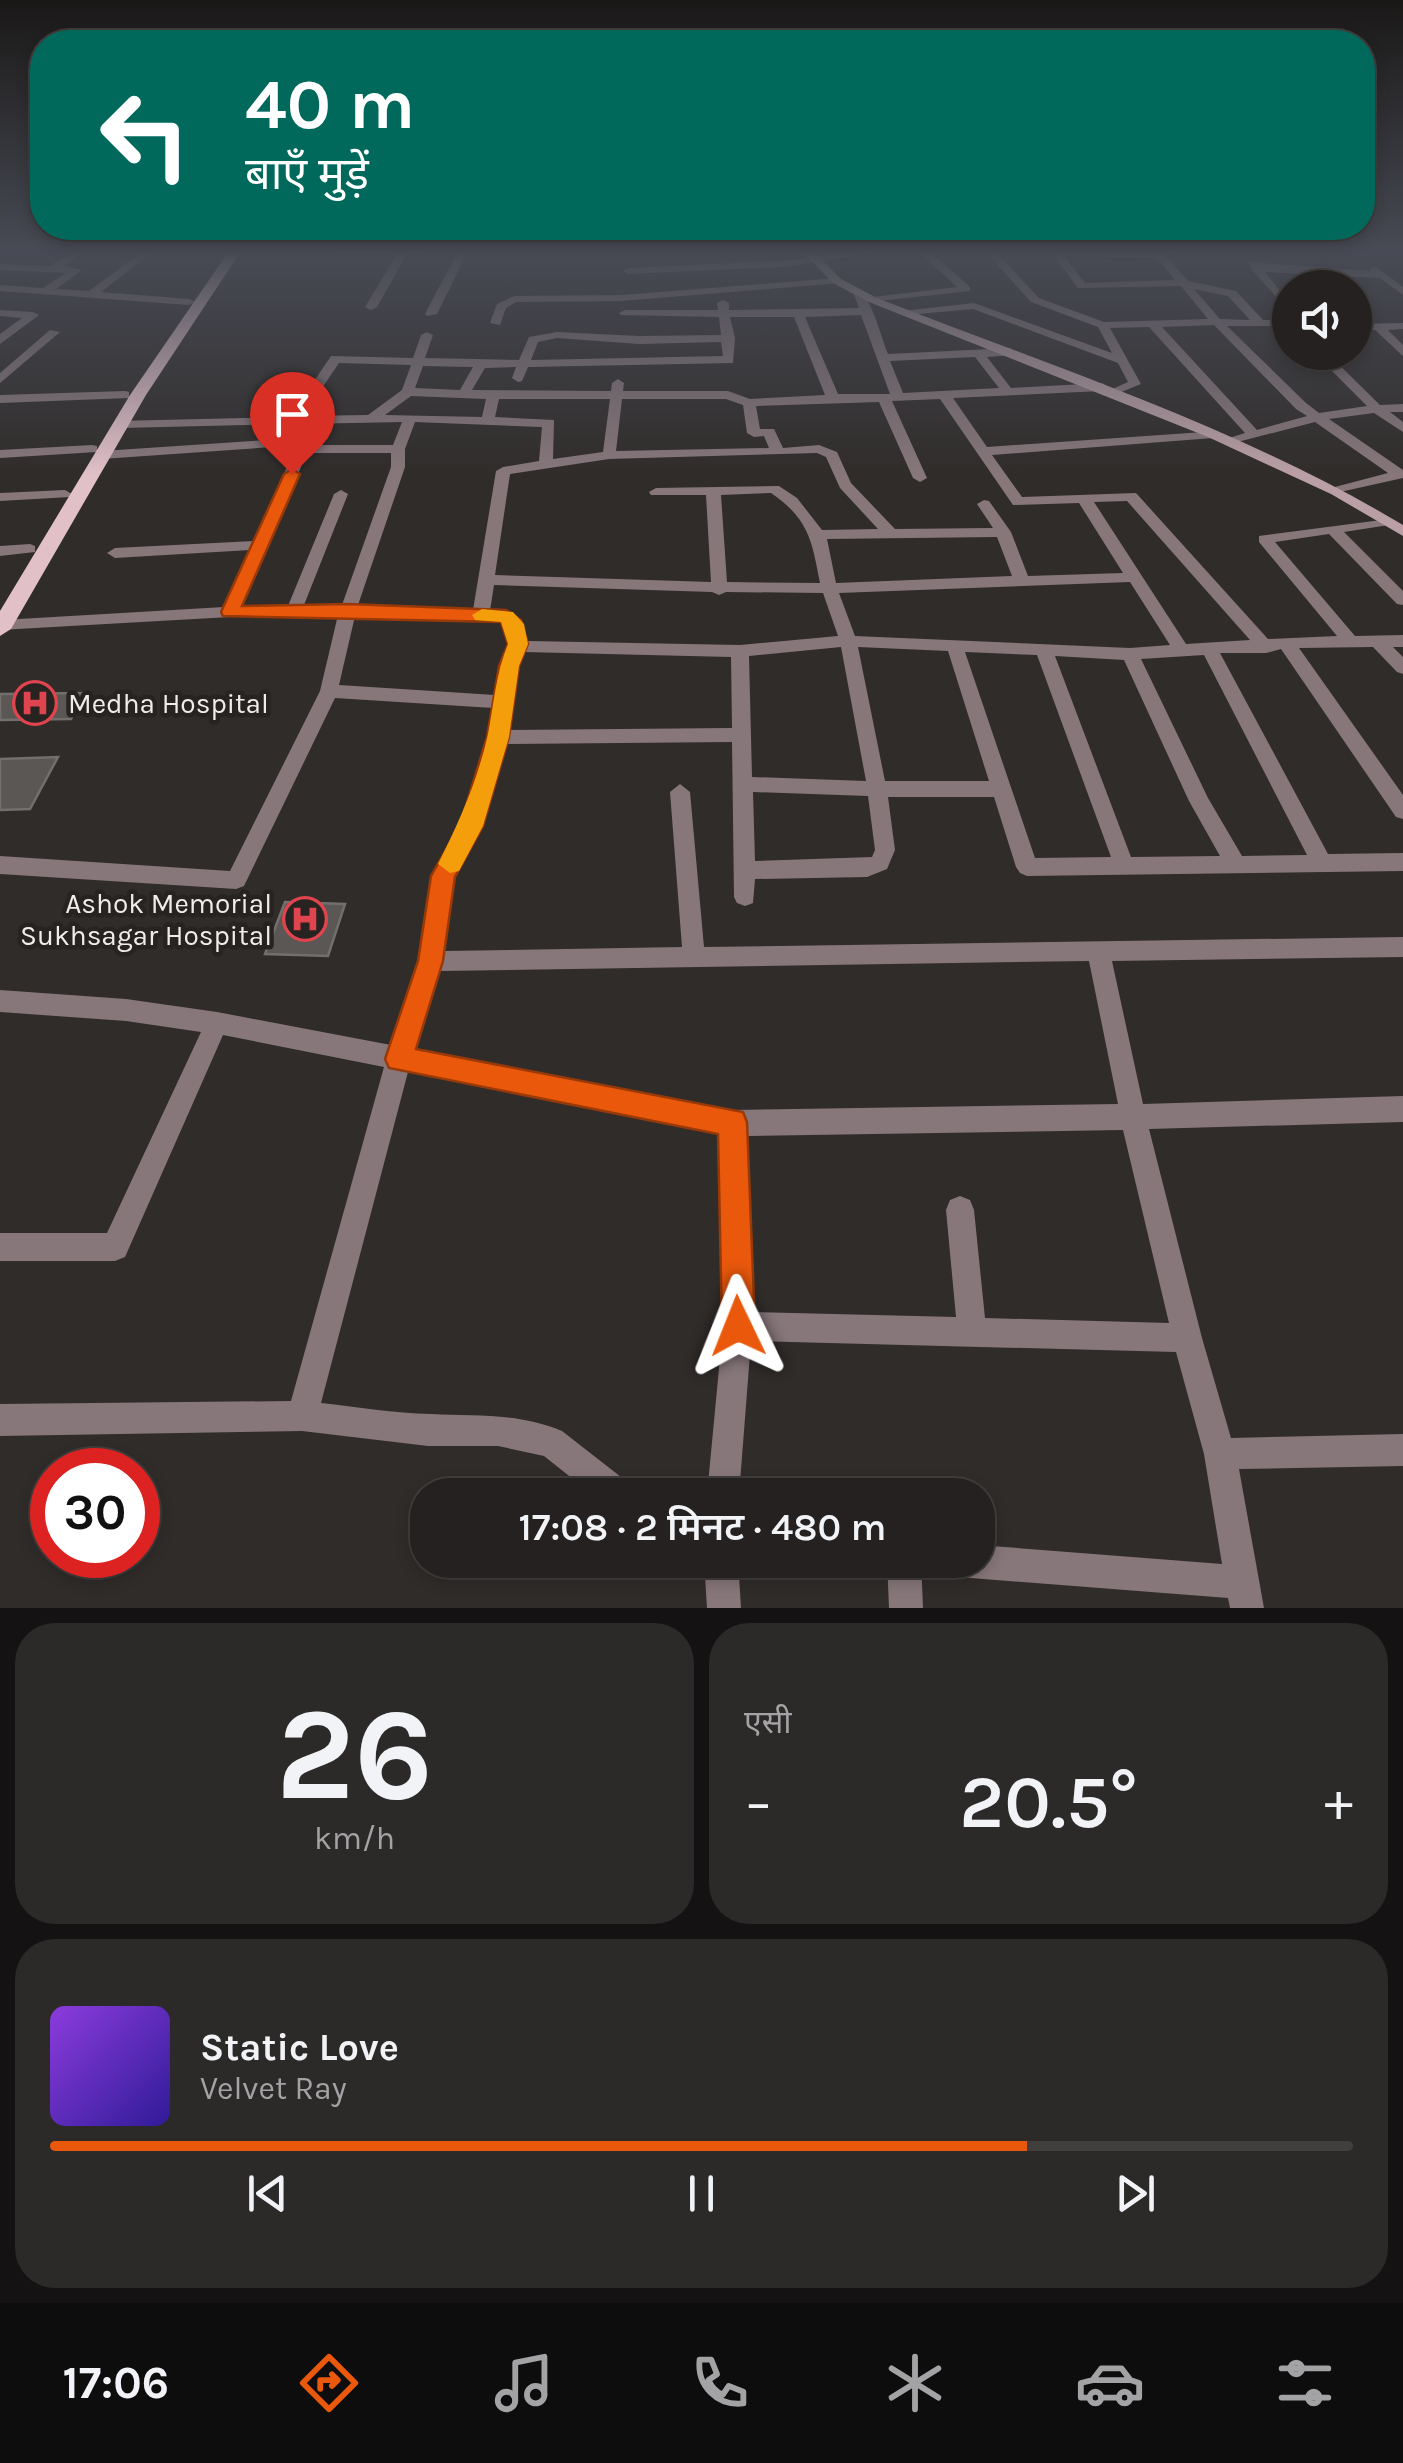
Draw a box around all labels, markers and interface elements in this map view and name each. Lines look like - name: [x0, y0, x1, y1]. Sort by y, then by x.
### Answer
- text: 40 m: [245, 64, 415, 146]
- icon: left: [80, 70, 210, 200]
- text: बाएँ मुड़ें: [245, 148, 369, 200]
- map controls: [1272, 270, 1372, 370]
- button: sound: [1272, 270, 1372, 370]
- pin: [250, 372, 335, 475]
- icon: arrive: [265, 387, 320, 442]
- hospital icon: Medha Hospital: [12, 680, 58, 726]
- place label: Medha Hospital: [68, 687, 269, 720]
- place label: Ashok Memorial Sukhsagar Hospital: [20, 887, 272, 952]
- hospital icon: Ashok Memorial Sukhsagar Hospital: [282, 896, 328, 942]
- position arrow: [686, 1274, 790, 1378]
- speed limit sign: 30: [30, 1448, 160, 1578]
- text: 17:08 · 2 मिनट · 480 m: [519, 1505, 886, 1550]
- text: 26: [276, 1679, 433, 1831]
- text: एसी: [744, 1704, 792, 1741]
- text: 20.5°: [959, 1758, 1138, 1846]
- text: −: [744, 1770, 773, 1834]
- text: +: [1324, 1770, 1353, 1834]
- text: km/h: [314, 1820, 395, 1857]
- text: Static Love: [200, 2025, 399, 2070]
- text: Velvet Ray: [200, 2070, 347, 2107]
- icon: previous: [240, 2166, 295, 2221]
- icon: pause: [674, 2166, 729, 2221]
- icon: next: [1108, 2166, 1163, 2221]
- icon: directions: [294, 2348, 364, 2418]
- icon: music: [489, 2348, 559, 2418]
- icon: phone: [685, 2348, 755, 2418]
- icon: climate: [880, 2348, 950, 2418]
- icon: car: [1075, 2348, 1145, 2418]
- icon: filters: [1270, 2348, 1340, 2418]
- text: 17:06: [63, 2357, 169, 2409]

